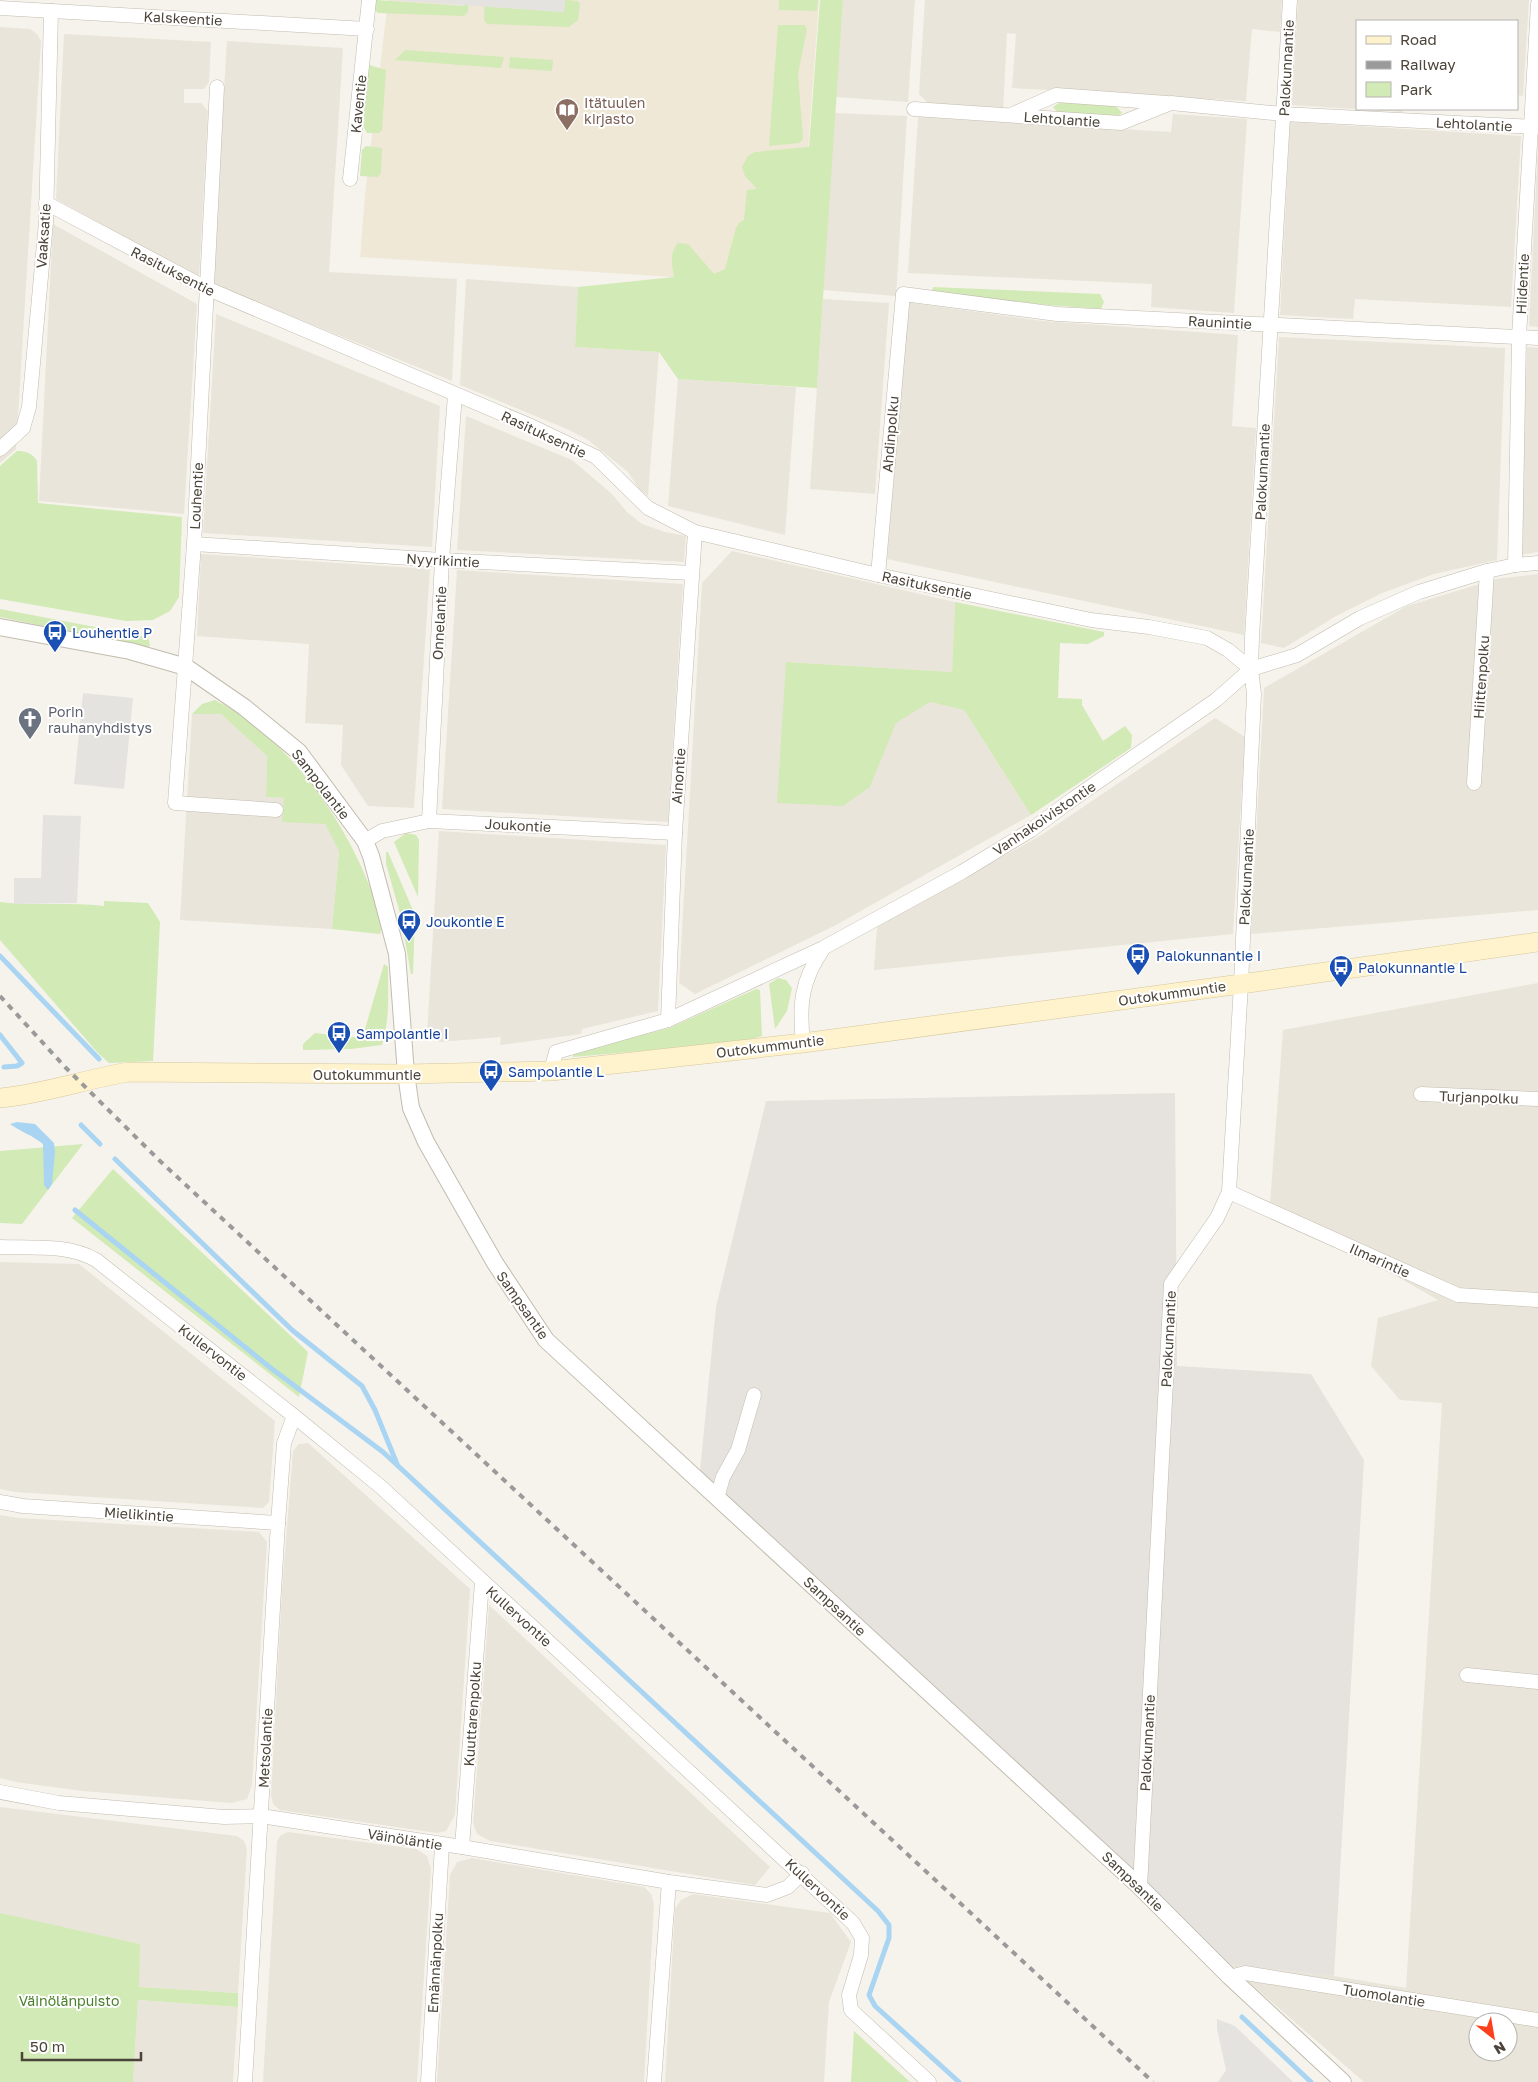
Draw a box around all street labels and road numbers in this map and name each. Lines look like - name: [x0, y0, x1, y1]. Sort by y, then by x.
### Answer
- street label: Kalskeentie: [143, 7, 223, 29]
- street label: Palokunnantie: [1275, 19, 1297, 117]
- street label: Kaventie: [346, 74, 370, 134]
- street label: Lehtolantie: [1023, 108, 1101, 130]
- street label: Lehtolantie: [1435, 114, 1513, 134]
- street label: Vaaksatie: [32, 203, 54, 269]
- street label: Rasituksentie: [128, 243, 218, 299]
- street label: Hiidentie: [1512, 253, 1532, 315]
- street label: Raunintie: [1188, 312, 1252, 332]
- street label: Ahdinpolku: [878, 395, 902, 473]
- street label: Rasituksentie: [499, 407, 589, 461]
- street label: Palokunnantie: [1251, 423, 1273, 521]
- street label: Louhentie: [186, 462, 206, 530]
- street label: Nyyrikintie: [406, 550, 480, 570]
- street label: Rasituksentie: [880, 567, 974, 603]
- street label: Onnelantie: [429, 586, 449, 660]
- street label: Hiittenpolku: [1470, 635, 1492, 719]
- street label: Sampolantie: [288, 745, 354, 823]
- street label: Ainontie: [668, 747, 688, 805]
- street label: Vanhakoivistontie: [989, 777, 1099, 859]
- street label: Joukontie: [484, 815, 552, 835]
- street label: Palokunnantie: [1235, 828, 1257, 926]
- street label: Outokummuntie: [1117, 977, 1227, 1009]
- street label: Outokummuntie: [715, 1031, 825, 1061]
- street label: Outokummuntie: [313, 1066, 421, 1083]
- street label: Turjanpolku: [1439, 1087, 1519, 1107]
- street label: Ilmarintie: [1347, 1239, 1413, 1281]
- street label: Sampsantie: [493, 1268, 553, 1342]
- street label: Palokunnantie: [1157, 1290, 1179, 1388]
- street label: Kullervontie: [175, 1320, 251, 1384]
- street label: Mielikintie: [104, 1503, 174, 1525]
- street label: Sampsantie: [800, 1573, 870, 1639]
- street label: Kullervontie: [483, 1582, 555, 1650]
- street label: Kuuttarenpolku: [460, 1661, 484, 1767]
- street label: Palokunnantie: [1136, 1694, 1158, 1792]
- street label: Metsolantie: [254, 1708, 276, 1788]
- street label: Väinöläntie: [366, 1825, 444, 1853]
- street label: Sampsantie: [1099, 1847, 1167, 1915]
- street label: Kullervontie: [782, 1855, 854, 1923]
- street label: Emännänpolku: [424, 1912, 446, 2014]
- street label: Tuomolantie: [1341, 1980, 1427, 2010]

